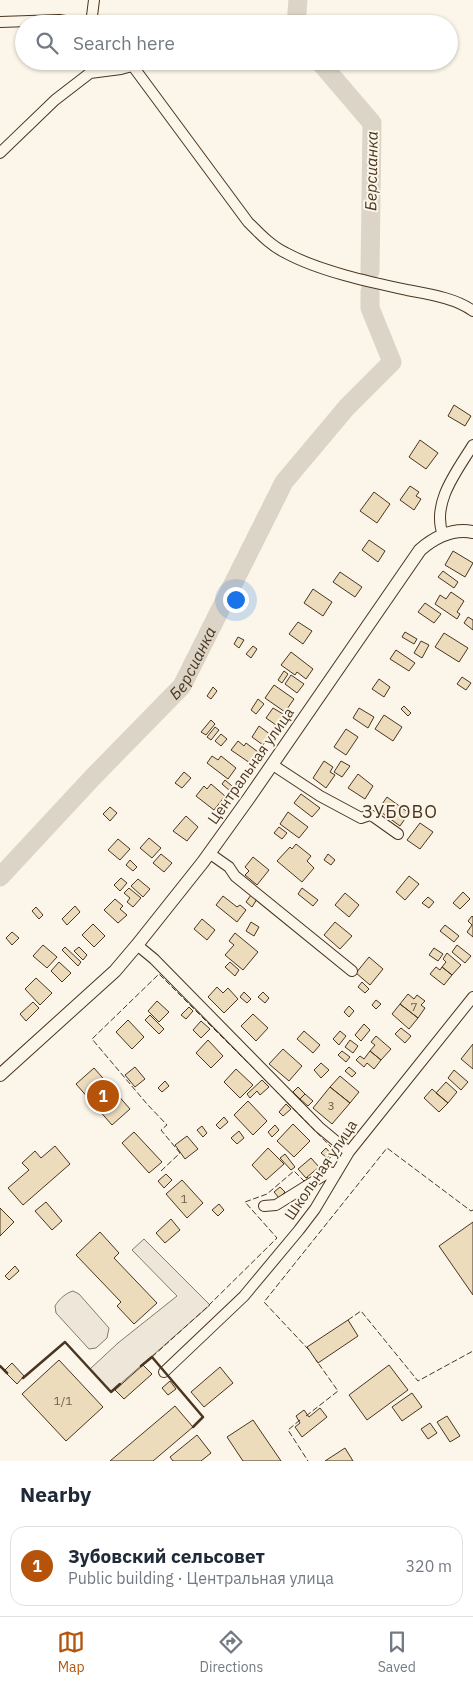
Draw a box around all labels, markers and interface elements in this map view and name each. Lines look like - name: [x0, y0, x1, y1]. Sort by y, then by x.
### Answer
- search box: [15, 15, 458, 70]
- icon: search: [33, 29, 61, 57]
- text: Search here: [73, 31, 175, 55]
- water label: Берсианка: [360, 131, 382, 211]
- your location: [223, 587, 249, 613]
- water label: Берсианка: [165, 623, 220, 704]
- street label: Центральная улица: [203, 704, 298, 828]
- district label: ЗУБОВО: [362, 800, 438, 823]
- house number: 7: [410, 999, 418, 1014]
- pin: 1: [87, 1077, 119, 1115]
- house number: 3: [327, 1098, 335, 1113]
- street label: Школьная улица: [280, 1116, 361, 1223]
- house number: 1: [180, 1191, 188, 1206]
- house number: 1/1: [54, 1393, 73, 1408]
- text: Nearby: [20, 1480, 91, 1508]
- text: Зубовский сельсовет: [68, 1544, 265, 1568]
- text: 1: [32, 1556, 42, 1576]
- text: 320 m: [405, 1556, 452, 1576]
- text: Public building · Центральная улица: [68, 1568, 334, 1588]
- tab: Map: [57, 1628, 85, 1676]
- tab: Directions: [200, 1628, 263, 1676]
- tab: Saved: [378, 1628, 416, 1676]

